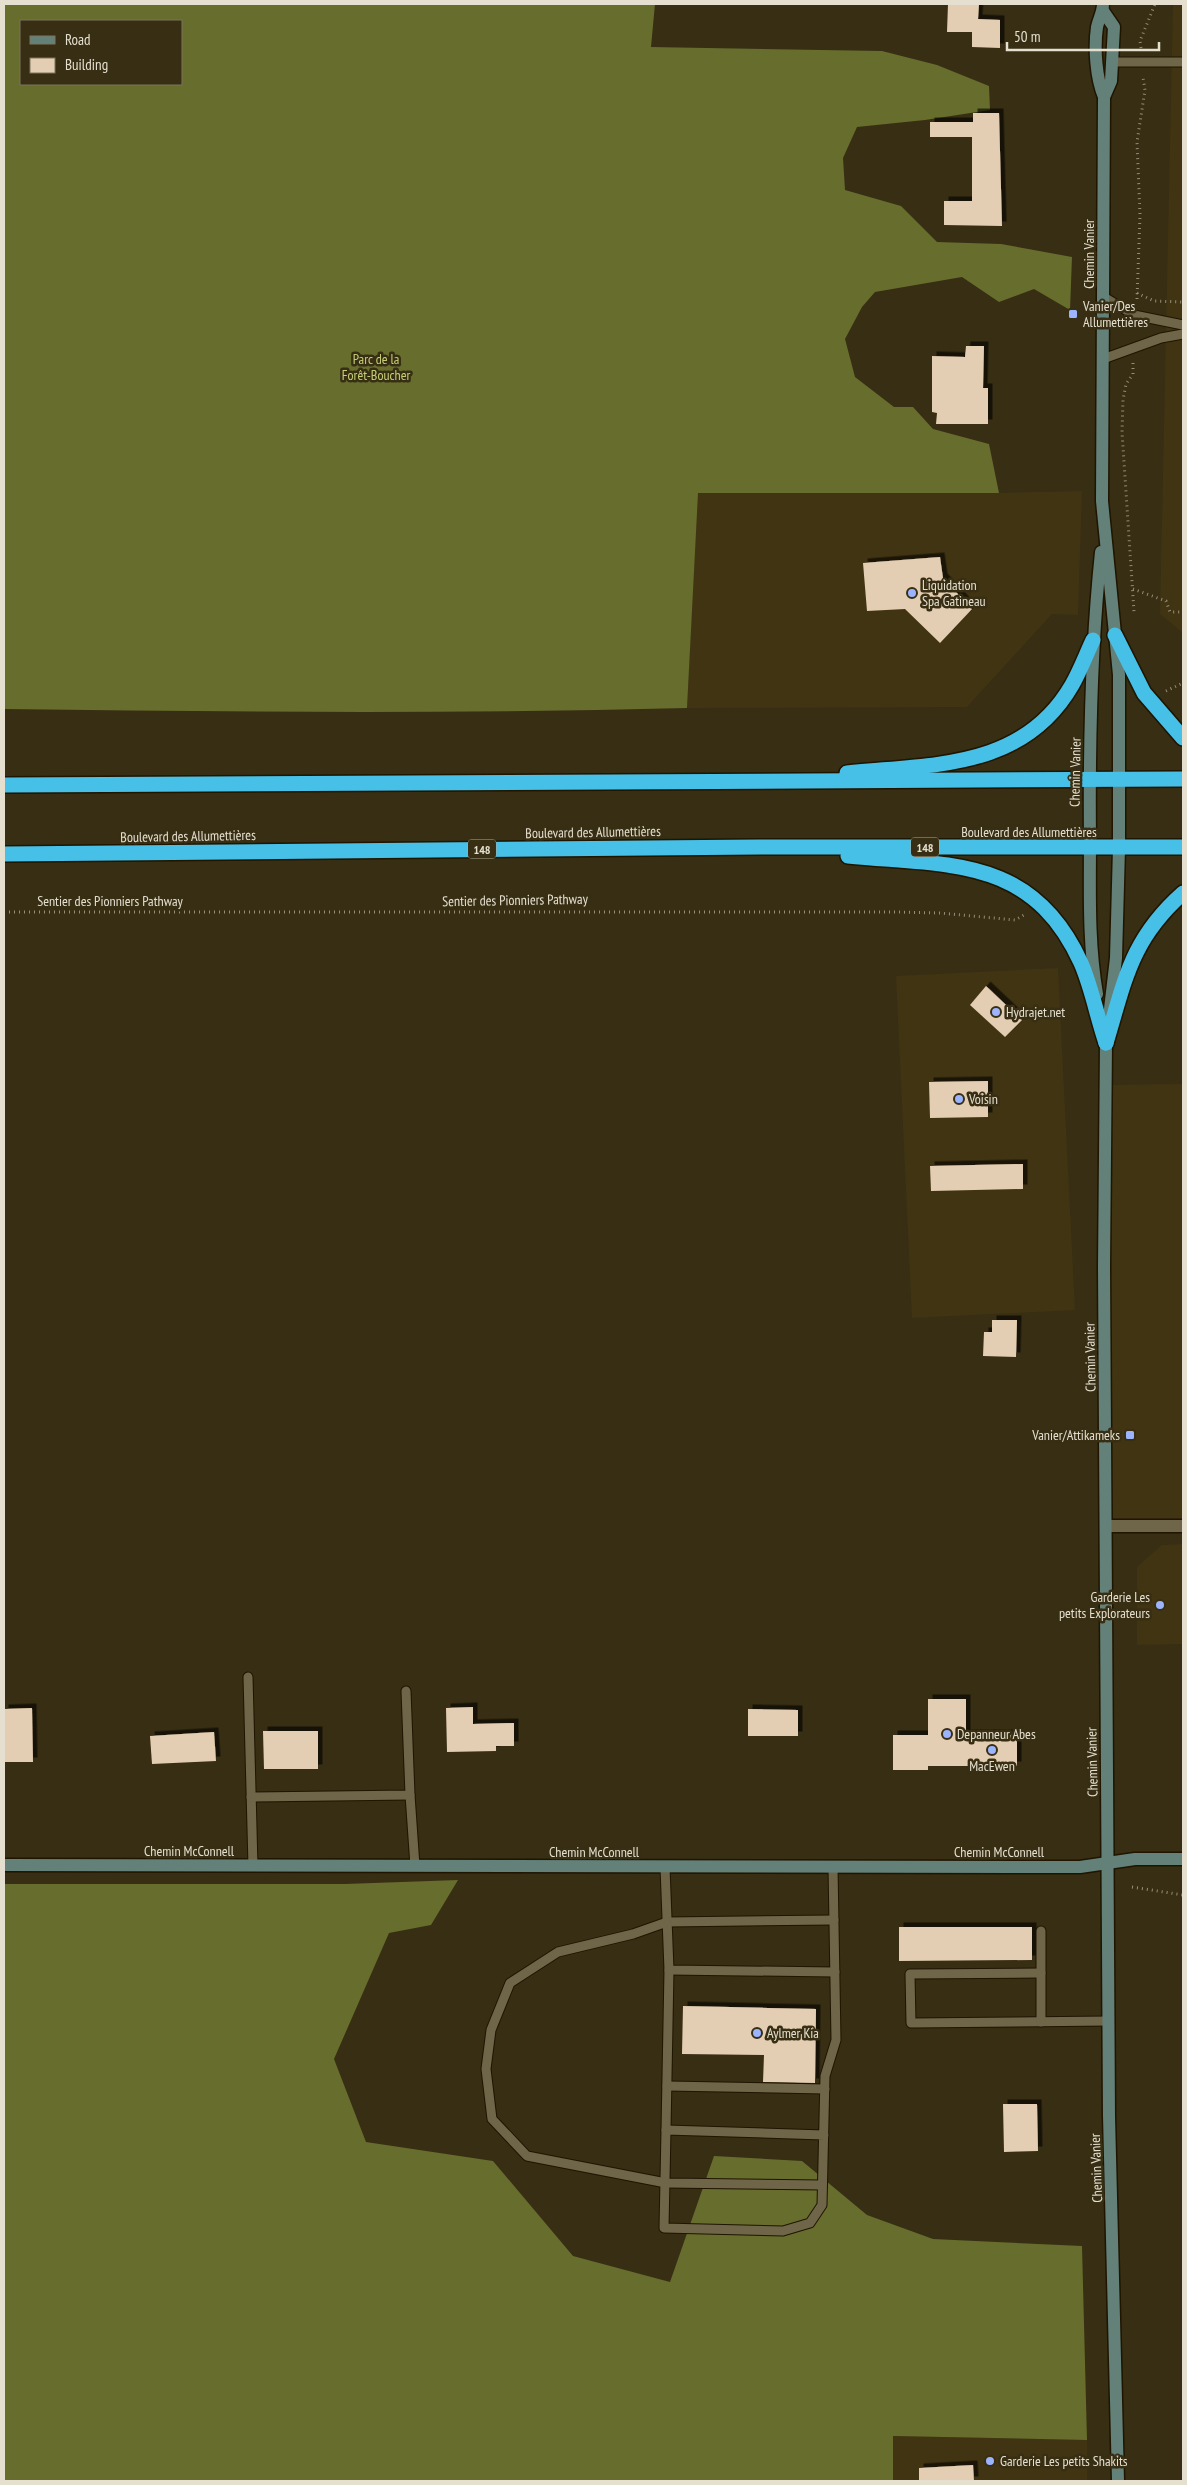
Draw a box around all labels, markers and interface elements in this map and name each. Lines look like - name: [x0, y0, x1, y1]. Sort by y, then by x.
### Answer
- legend: [20, 20, 182, 85]
- scale bar: [1007, 20, 1160, 52]
- text: 50 m: [1014, 27, 1040, 46]
- text: Road: [65, 30, 91, 49]
- text: Building: [65, 55, 108, 74]
- street label: Chemin Vanier: [1080, 219, 1098, 289]
- place label: Vanier/Des Allumettières: [1082, 297, 1148, 331]
- marker: Vanier/Des Allumettières: [1067, 308, 1079, 320]
- park label: Parc de la Forêt-Boucher: [342, 350, 410, 384]
- place label: Liquidation Spa Gatineau: [922, 576, 986, 610]
- marker: Liquidation Spa Gatineau: [906, 587, 918, 599]
- street label: Chemin Vanier: [1065, 737, 1085, 807]
- street label: Boulevard des Allumettières: [525, 822, 661, 842]
- street label: Boulevard des Allumettières: [961, 823, 1097, 841]
- street label: Boulevard des Allumettières: [120, 826, 256, 846]
- road number: 148: [911, 838, 939, 856]
- road number: 148: [468, 840, 496, 859]
- street label: Sentier des Pionniers Pathway: [442, 890, 589, 910]
- street label: Sentier des Pionniers Pathway: [37, 892, 184, 910]
- place label: Hydrajet.net: [1006, 1003, 1065, 1021]
- marker: Hydrajet.net: [990, 1006, 1002, 1018]
- place label: Voisin: [968, 1090, 998, 1108]
- marker: Voisin: [953, 1093, 965, 1105]
- street label: Chemin Vanier: [1080, 1322, 1100, 1392]
- place label: Vanier/Attikameks: [1031, 1426, 1120, 1444]
- marker: Vanier/Attikameks: [1124, 1429, 1136, 1441]
- place label: Garderie Les petits Explorateurs: [1059, 1588, 1150, 1622]
- marker: Garderie Les petits Explorateurs: [1154, 1599, 1166, 1611]
- place label: Depanneur Abes: [957, 1725, 1036, 1743]
- street label: Chemin Vanier: [1082, 1727, 1102, 1797]
- marker: Depanneur Abes: [941, 1728, 953, 1740]
- marker: MacEwen: [986, 1744, 998, 1756]
- place label: MacEwen: [969, 1757, 1015, 1775]
- street label: Chemin McConnell: [144, 1842, 235, 1860]
- street label: Chemin McConnell: [549, 1843, 640, 1861]
- street label: Chemin McConnell: [954, 1843, 1045, 1861]
- place label: Aylmer Kia: [767, 2024, 819, 2042]
- marker: Aylmer Kia: [751, 2027, 763, 2039]
- street label: Chemin Vanier: [1086, 2133, 1106, 2203]
- place label: Garderie Les petits Shakits: [1000, 2452, 1128, 2470]
- marker: Garderie Les petits Shakits: [984, 2455, 996, 2467]

